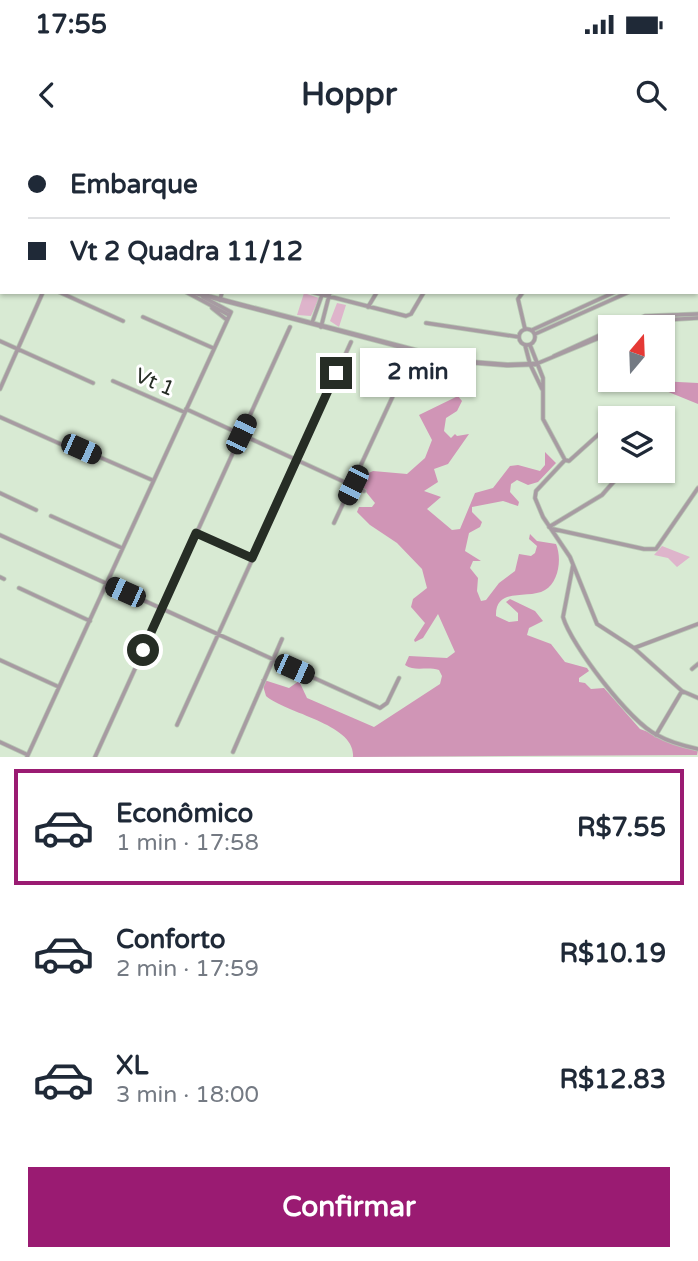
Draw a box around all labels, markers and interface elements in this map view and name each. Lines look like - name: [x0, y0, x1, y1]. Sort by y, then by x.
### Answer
- text: 17:55: [35, 9, 107, 40]
- icon: back: [28, 76, 66, 114]
- text: Hoppr: [301, 76, 397, 114]
- icon: search: [632, 76, 670, 114]
- text: Embarque: [70, 169, 198, 200]
- text: Vt 2 Quadra 11/12: [70, 236, 303, 267]
- north arrow: [598, 315, 676, 392]
- map controls: [598, 315, 675, 483]
- callout: 2 min: [360, 348, 476, 398]
- route end: [320, 357, 352, 389]
- text: 2 min: [387, 358, 449, 386]
- street label: Vt 1: [131, 363, 178, 402]
- button: layers: [598, 406, 675, 483]
- car: [223, 411, 260, 457]
- car: [58, 431, 105, 467]
- car: [335, 462, 372, 508]
- car: [102, 574, 149, 610]
- route start: [127, 634, 159, 666]
- car: [271, 651, 318, 687]
- icon: car: [32, 796, 95, 859]
- text: Econômico: [116, 798, 253, 829]
- text: R$7.55: [577, 812, 666, 843]
- text: 1 min · 17:58: [116, 829, 259, 857]
- icon: car: [32, 922, 95, 985]
- text: Conforto: [116, 924, 225, 955]
- text: R$10.19: [559, 938, 666, 969]
- text: 2 min · 17:59: [116, 955, 259, 983]
- icon: car: [32, 1048, 95, 1111]
- text: XL: [116, 1050, 148, 1081]
- text: R$12.83: [560, 1064, 666, 1095]
- text: 3 min · 18:00: [116, 1081, 259, 1109]
- button: Confirmar: [28, 1167, 670, 1247]

